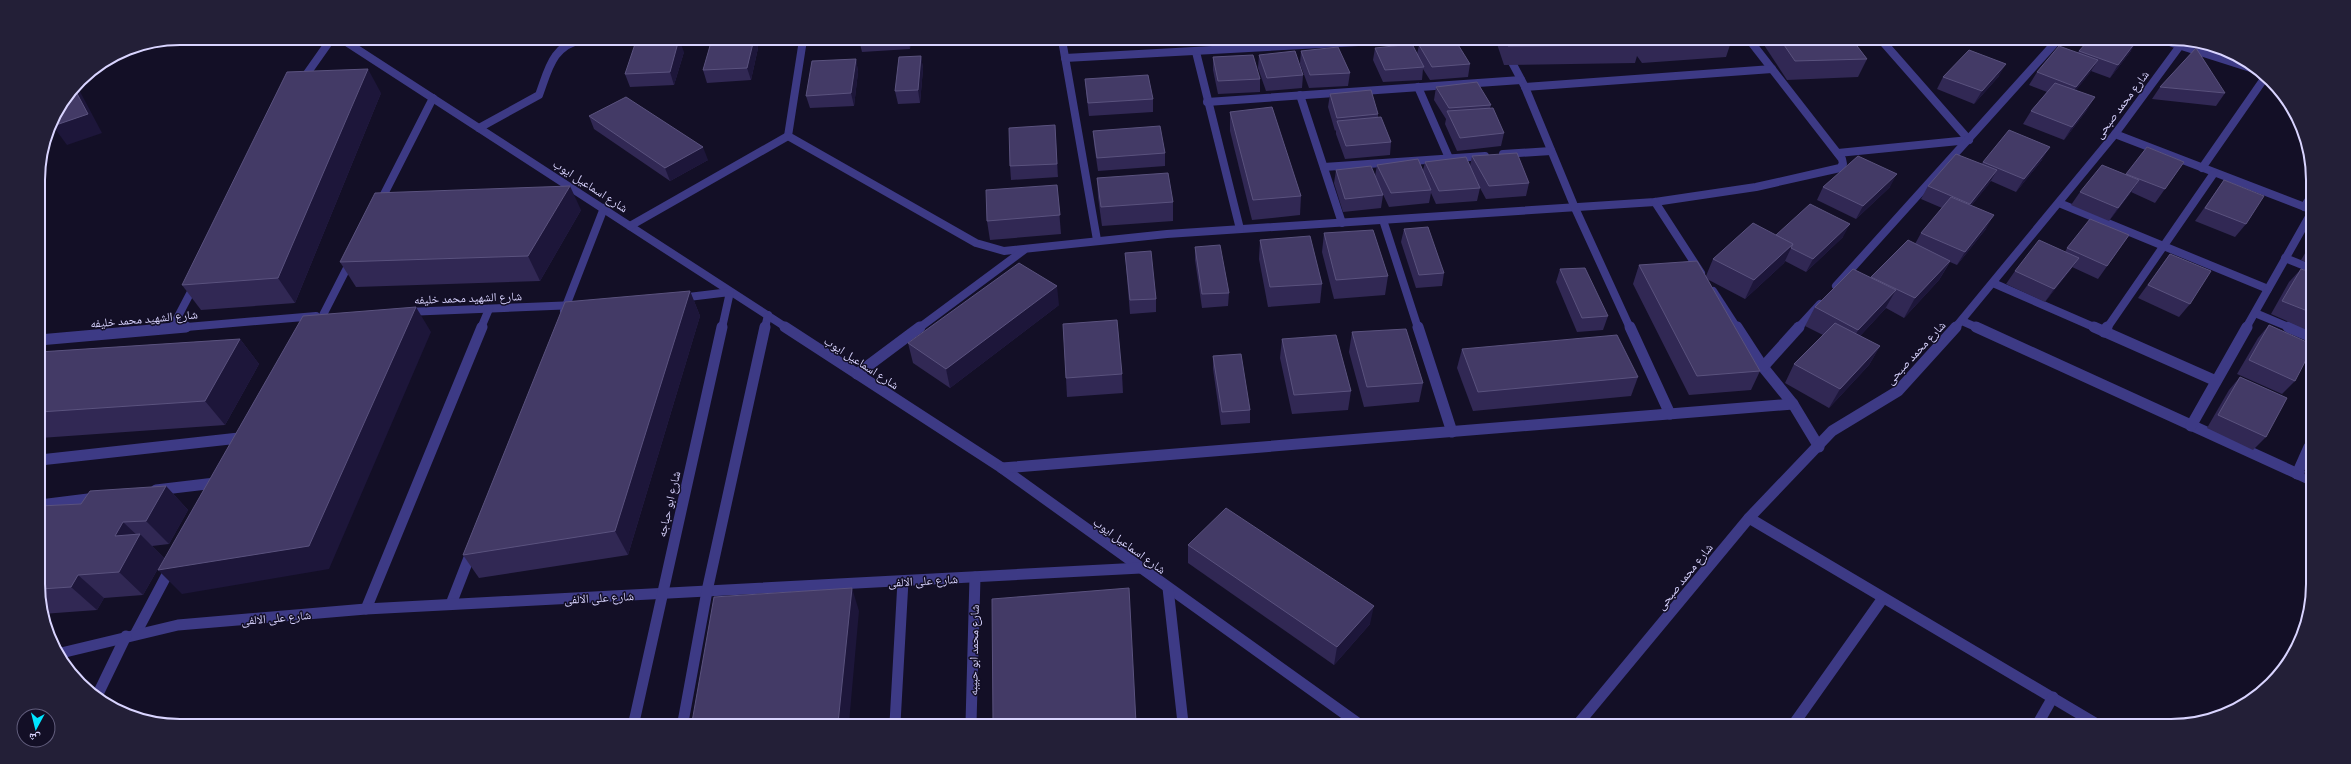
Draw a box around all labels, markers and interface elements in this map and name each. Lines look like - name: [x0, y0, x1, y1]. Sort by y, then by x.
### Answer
- street label: شارع محمد صبحى: [2091, 67, 2153, 142]
- street label: شارع اسماعيل ايوب: [550, 156, 631, 216]
- street label: شارع الشهيد محمد خليفه: [414, 288, 522, 308]
- street label: شارع الشهيد محمد خليفه: [90, 306, 199, 332]
- street label: شارع محمد صبحى: [1882, 317, 1949, 388]
- street label: شارع اسماعيل ايوب: [821, 333, 902, 393]
- street label: شارع ابو حباجه: [654, 470, 684, 539]
- street label: شارع اسماعيل ايوب: [1090, 514, 1169, 578]
- street label: شارع محمد صبحى: [1653, 540, 1717, 613]
- street label: شارع على الالفى: [888, 571, 958, 591]
- street label: شارع على الالفى: [564, 588, 634, 608]
- street label: شارع محمد ابو حبيبه: [965, 604, 983, 696]
- street label: شارع على الالفى: [241, 607, 312, 629]
- north arrow: [16, 708, 56, 748]
- text: ش: [28, 729, 42, 746]

